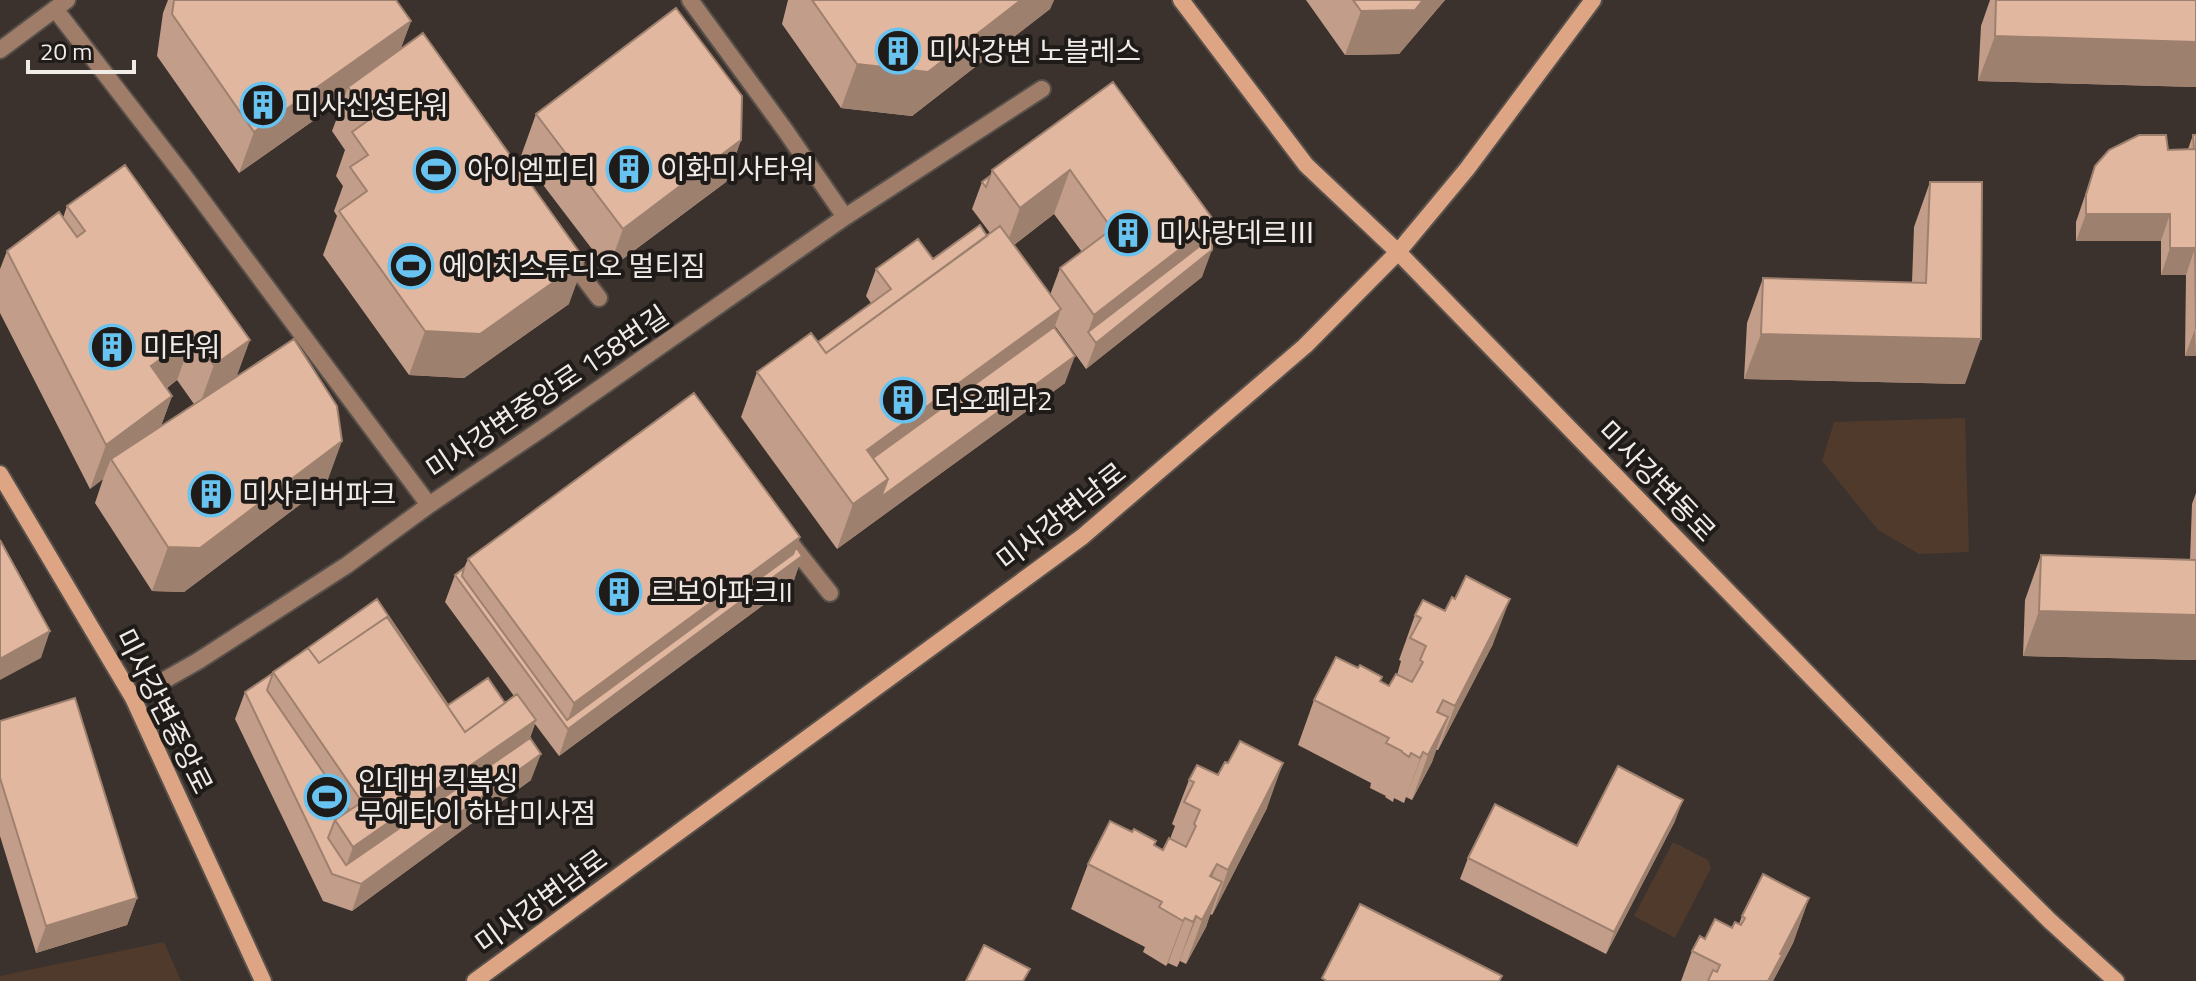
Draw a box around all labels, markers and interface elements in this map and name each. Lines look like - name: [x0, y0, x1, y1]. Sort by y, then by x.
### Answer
- scale bar: [28, 24, 134, 74]
- building icon: 미사강변 노블레스: [874, 27, 922, 75]
- place label: 미사강변 노블레스: [929, 29, 1141, 72]
- text: 20 m: [40, 33, 92, 69]
- building icon: 미사신성타워: [239, 81, 287, 129]
- place label: 미사신성타워: [294, 83, 449, 126]
- building icon: 이화미사타워: [605, 145, 653, 193]
- sports icon: 아이엠피티: [412, 146, 460, 194]
- place label: 이화미사타워: [660, 147, 815, 190]
- place label: 아이엠피티: [467, 148, 596, 191]
- building icon: 미사랑데르Ⅲ: [1104, 209, 1152, 257]
- place label: 미사랑데르Ⅲ: [1159, 211, 1316, 254]
- sports icon: 에이치스튜디오 멀티짐: [387, 242, 435, 290]
- place label: 에이치스튜디오 멀티짐: [442, 244, 706, 287]
- street label: 미사강변중앙로 158번길: [417, 294, 677, 489]
- building icon: 미타워: [88, 323, 136, 371]
- place label: 미타워: [143, 325, 220, 368]
- building icon: 더오페라2: [879, 376, 927, 424]
- place label: 더오페라2: [934, 378, 1053, 421]
- street label: 미사강변동로: [1588, 410, 1727, 551]
- street label: 미사강변남로: [987, 451, 1135, 580]
- building icon: 미사리버파크: [187, 470, 235, 518]
- place label: 미사리버파크: [242, 472, 397, 515]
- building icon: 르보아파크II: [595, 568, 643, 616]
- place label: 르보아파크II: [650, 570, 793, 613]
- street label: 미사강변중앙로: [104, 621, 225, 801]
- place label: 인데버 킥복싱 무에타이 하남미사점: [358, 759, 596, 834]
- sports icon: 인데버 킥복싱 무에타이 하남미사점: [303, 773, 351, 821]
- street label: 미사강변남로: [466, 838, 616, 963]

